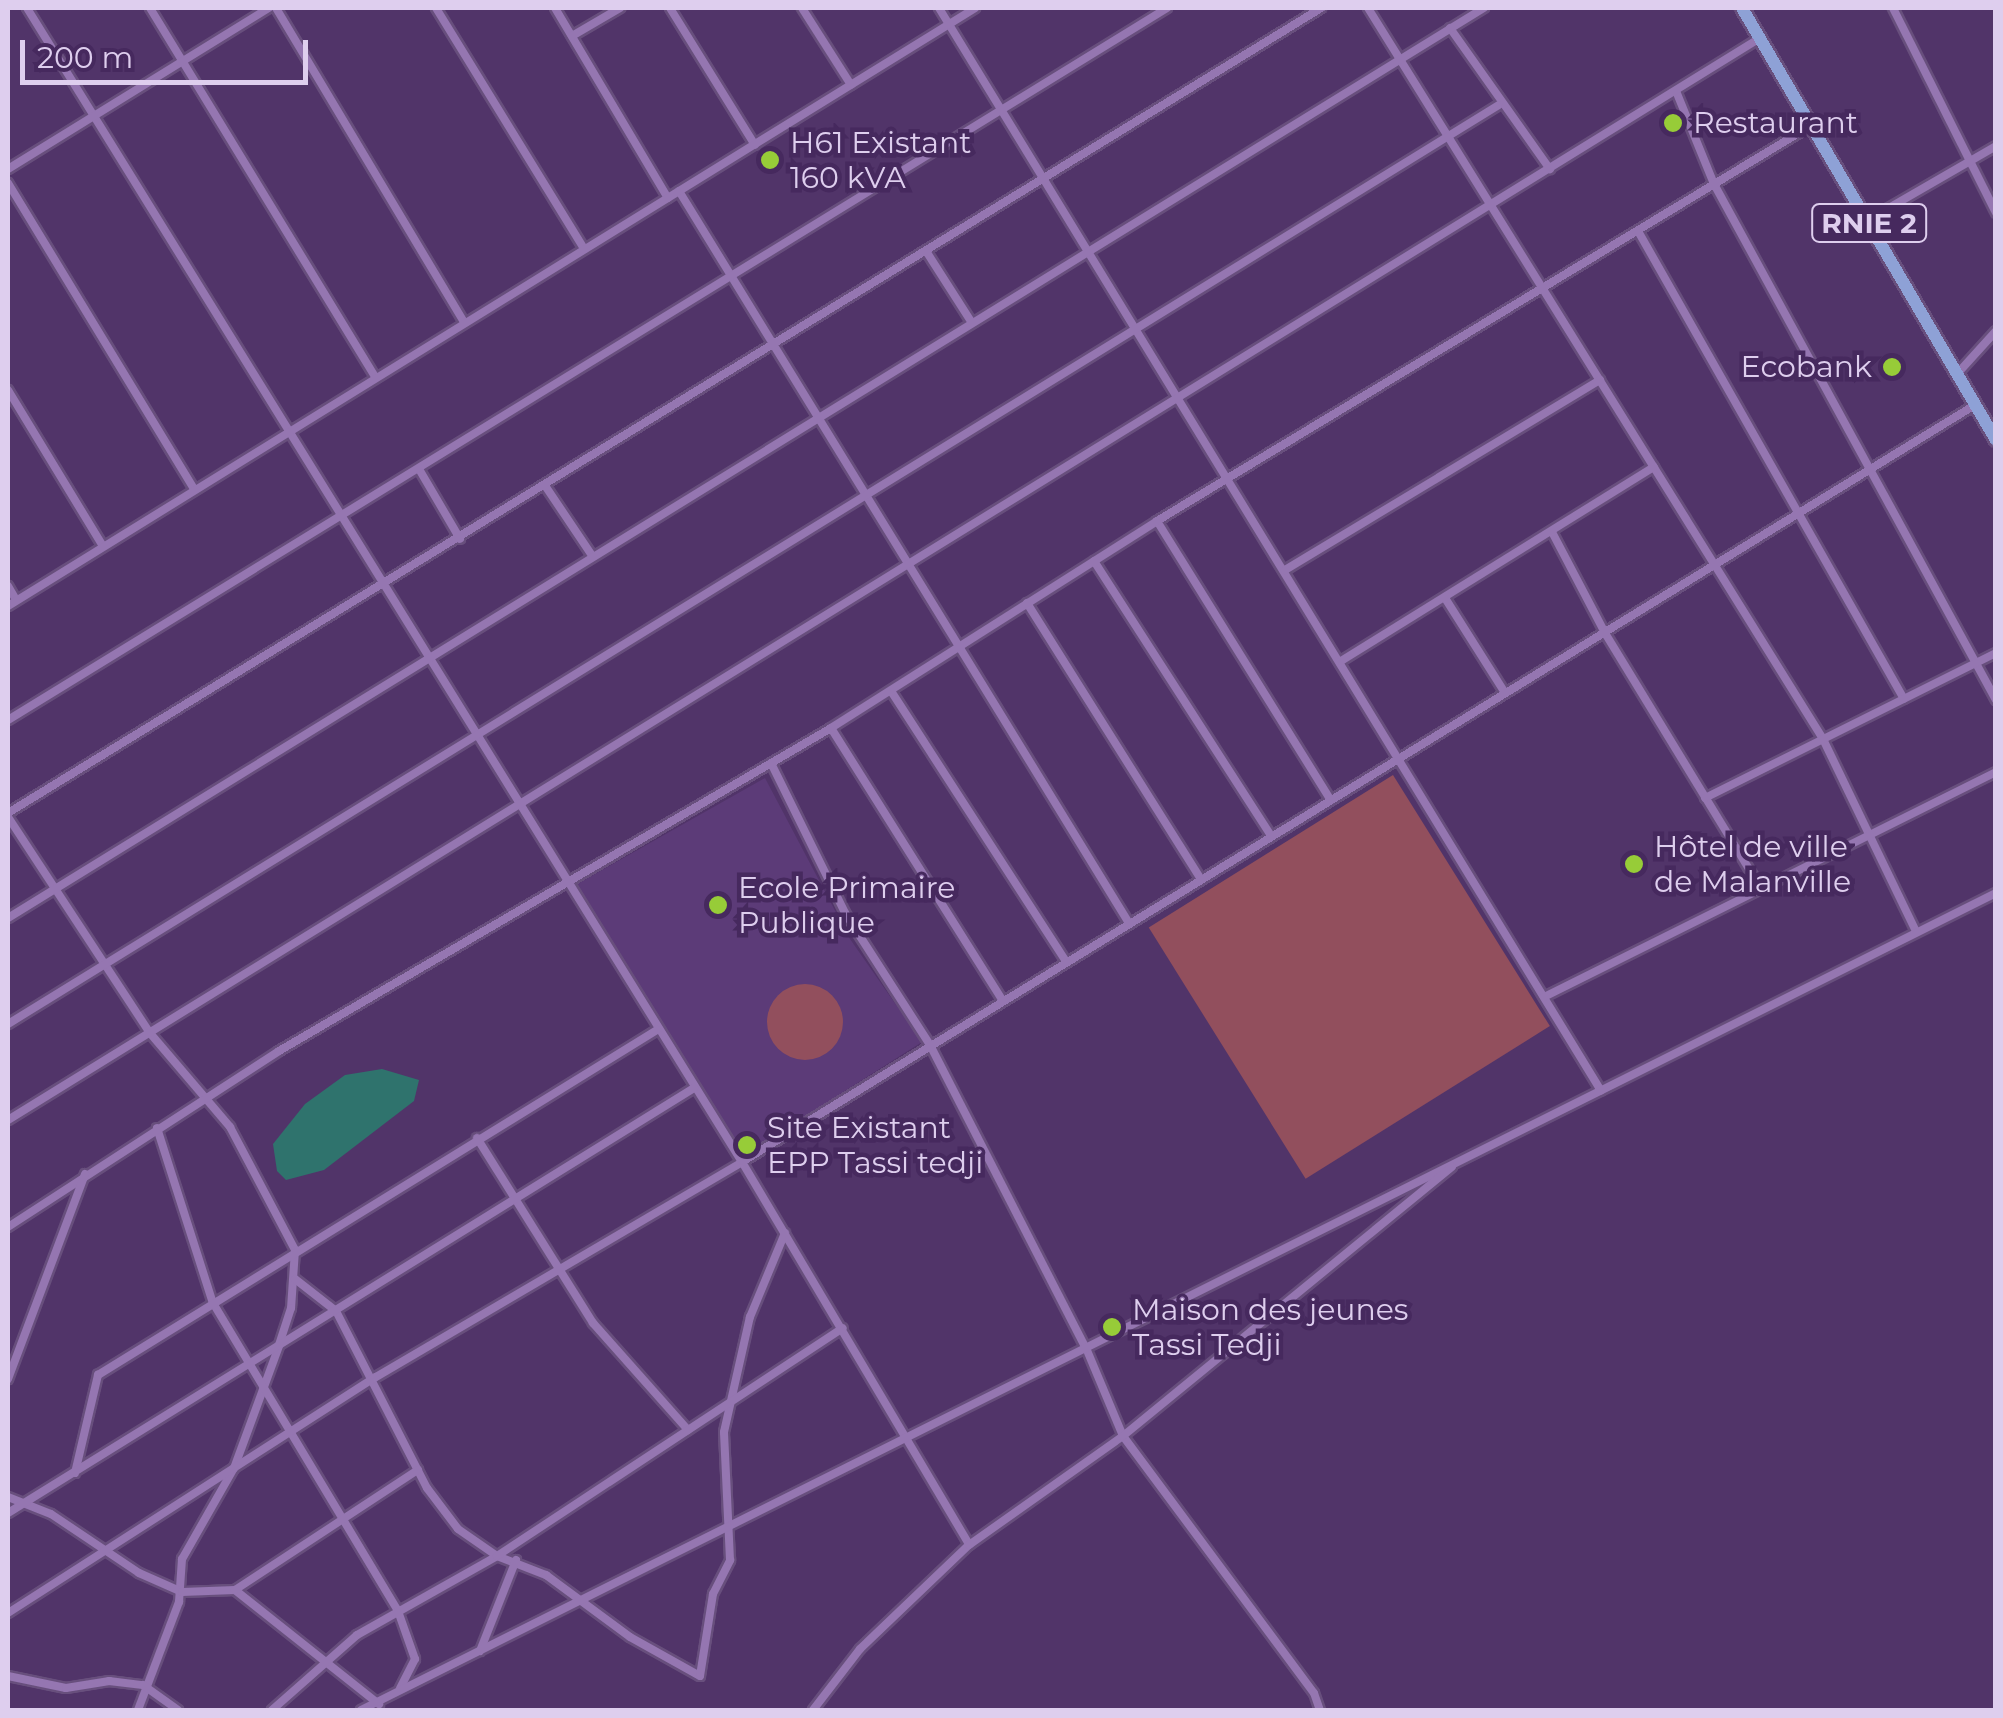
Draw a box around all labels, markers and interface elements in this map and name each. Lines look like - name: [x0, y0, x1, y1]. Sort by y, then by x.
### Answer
- scale bar: [25, 20, 312, 82]
- text: 200 m: [37, 39, 133, 76]
- place label: Restaurant: [1693, 105, 1858, 141]
- marker: Restaurant: [1662, 112, 1684, 134]
- place label: H61 Existant 160 kVA: [790, 125, 971, 196]
- marker: H61 Existant 160 kVA: [759, 149, 781, 171]
- road number: RNIE 2: [1809, 200, 1929, 246]
- place label: Ecobank: [1741, 349, 1872, 385]
- marker: Ecobank: [1881, 356, 1903, 378]
- place label: Hôtel de ville de Malanville: [1654, 829, 1851, 900]
- marker: Hôtel de ville de Malanville: [1623, 853, 1645, 875]
- place label: Ecole Primaire Publique: [738, 870, 955, 940]
- marker: Ecole Primaire Publique: [707, 894, 729, 916]
- place label: Site Existant EPP Tassi tedji: [767, 1110, 983, 1180]
- marker: Site Existant EPP Tassi tedji: [736, 1134, 758, 1156]
- place label: Maison des jeunes Tassi Tedji: [1132, 1292, 1409, 1362]
- marker: Maison des jeunes Tassi Tedji: [1101, 1316, 1123, 1338]

